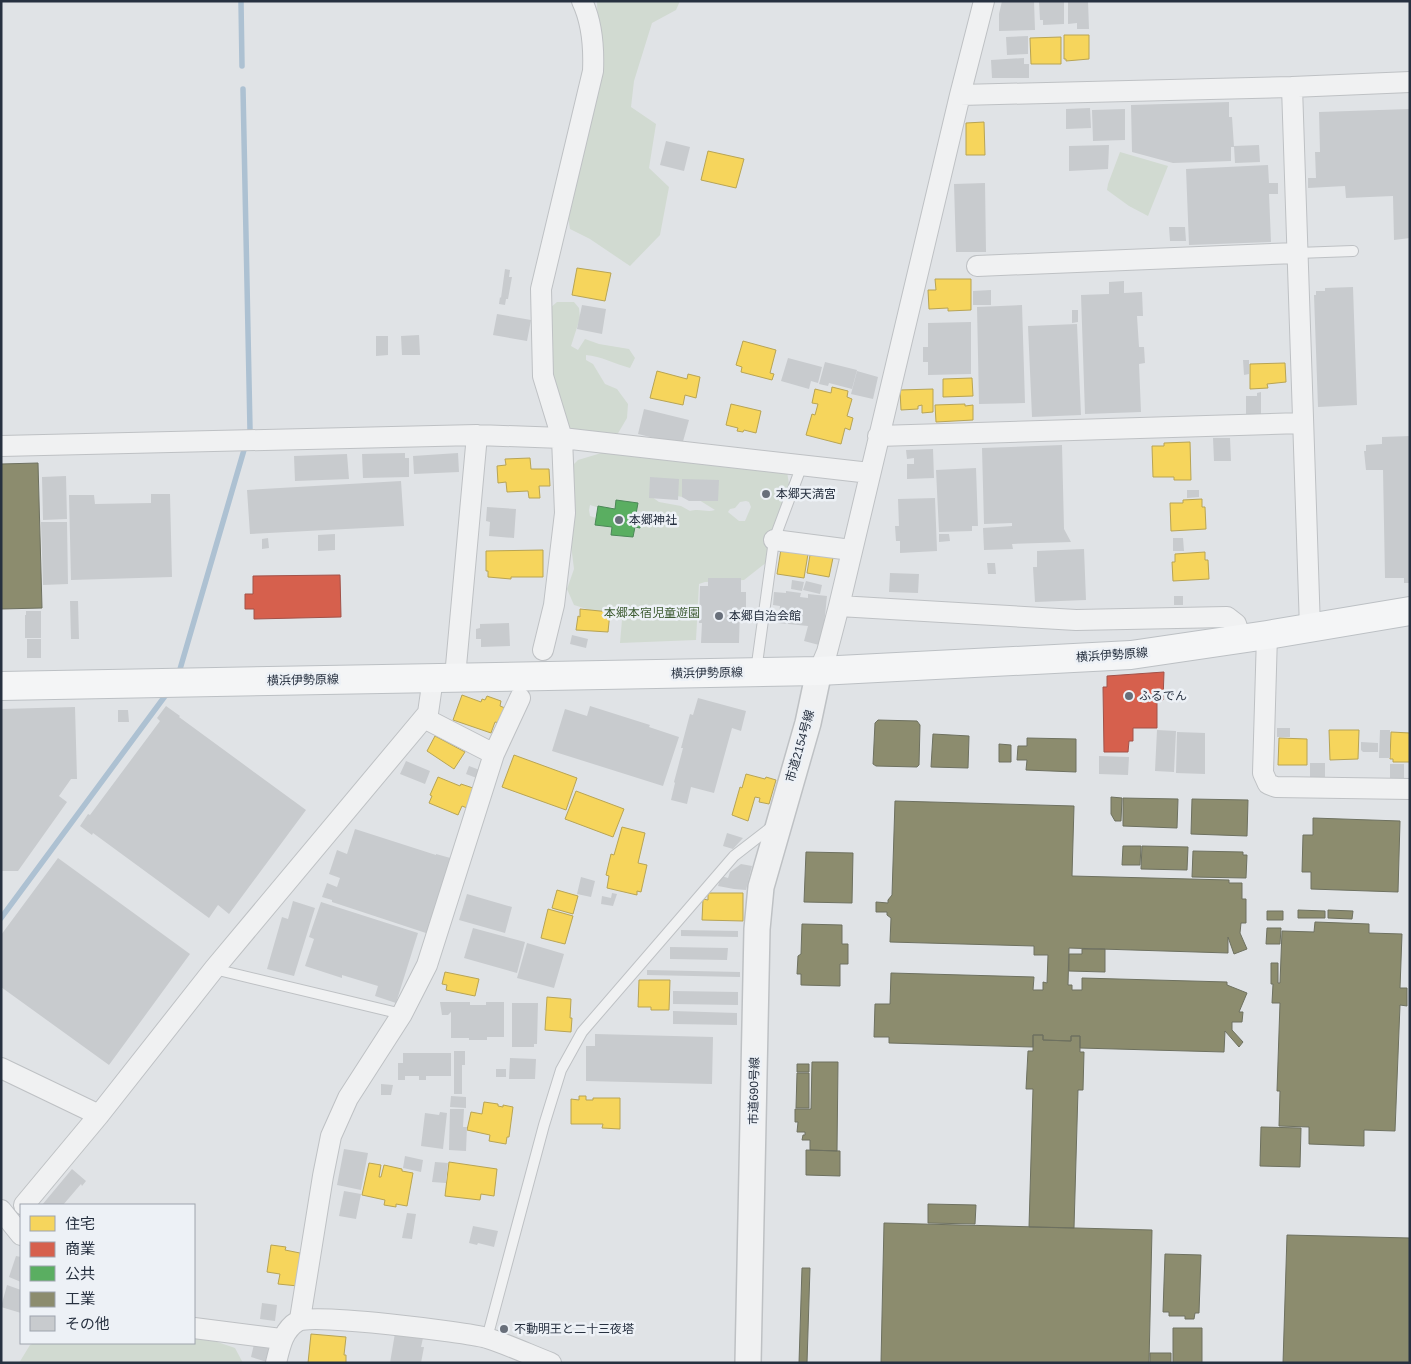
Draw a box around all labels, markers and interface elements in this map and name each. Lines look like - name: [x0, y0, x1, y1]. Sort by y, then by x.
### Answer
- place label: 本郷天満宮: [776, 487, 836, 501]
- marker: 本郷天満宮: [760, 488, 772, 500]
- place label: 本郷神社: [629, 513, 677, 527]
- marker: 本郷神社: [613, 514, 625, 526]
- park label: 本郷本宿児童遊園: [604, 606, 700, 620]
- place label: 本郷自治会館: [729, 609, 801, 623]
- marker: 本郷自治会館: [713, 610, 725, 622]
- street label: 横浜伊勢原線: [1076, 646, 1148, 664]
- street label: 横浜伊勢原線: [671, 665, 743, 681]
- street label: 横浜伊勢原線: [267, 672, 339, 688]
- place label: ふるでん: [1139, 689, 1187, 703]
- marker: ふるでん: [1123, 690, 1135, 702]
- street label: 市道2154号線: [783, 708, 817, 784]
- street label: 市道690号線: [746, 1057, 762, 1125]
- legend: [20, 1204, 195, 1344]
- text: 住宅: [65, 1215, 95, 1232]
- text: 商業: [65, 1240, 95, 1257]
- text: 公共: [65, 1265, 95, 1282]
- text: 工業: [65, 1290, 95, 1307]
- text: その他: [65, 1315, 110, 1332]
- place label: 不動明王と二十三夜塔: [514, 1322, 634, 1336]
- marker: 不動明王と二十三夜塔: [498, 1323, 510, 1335]

